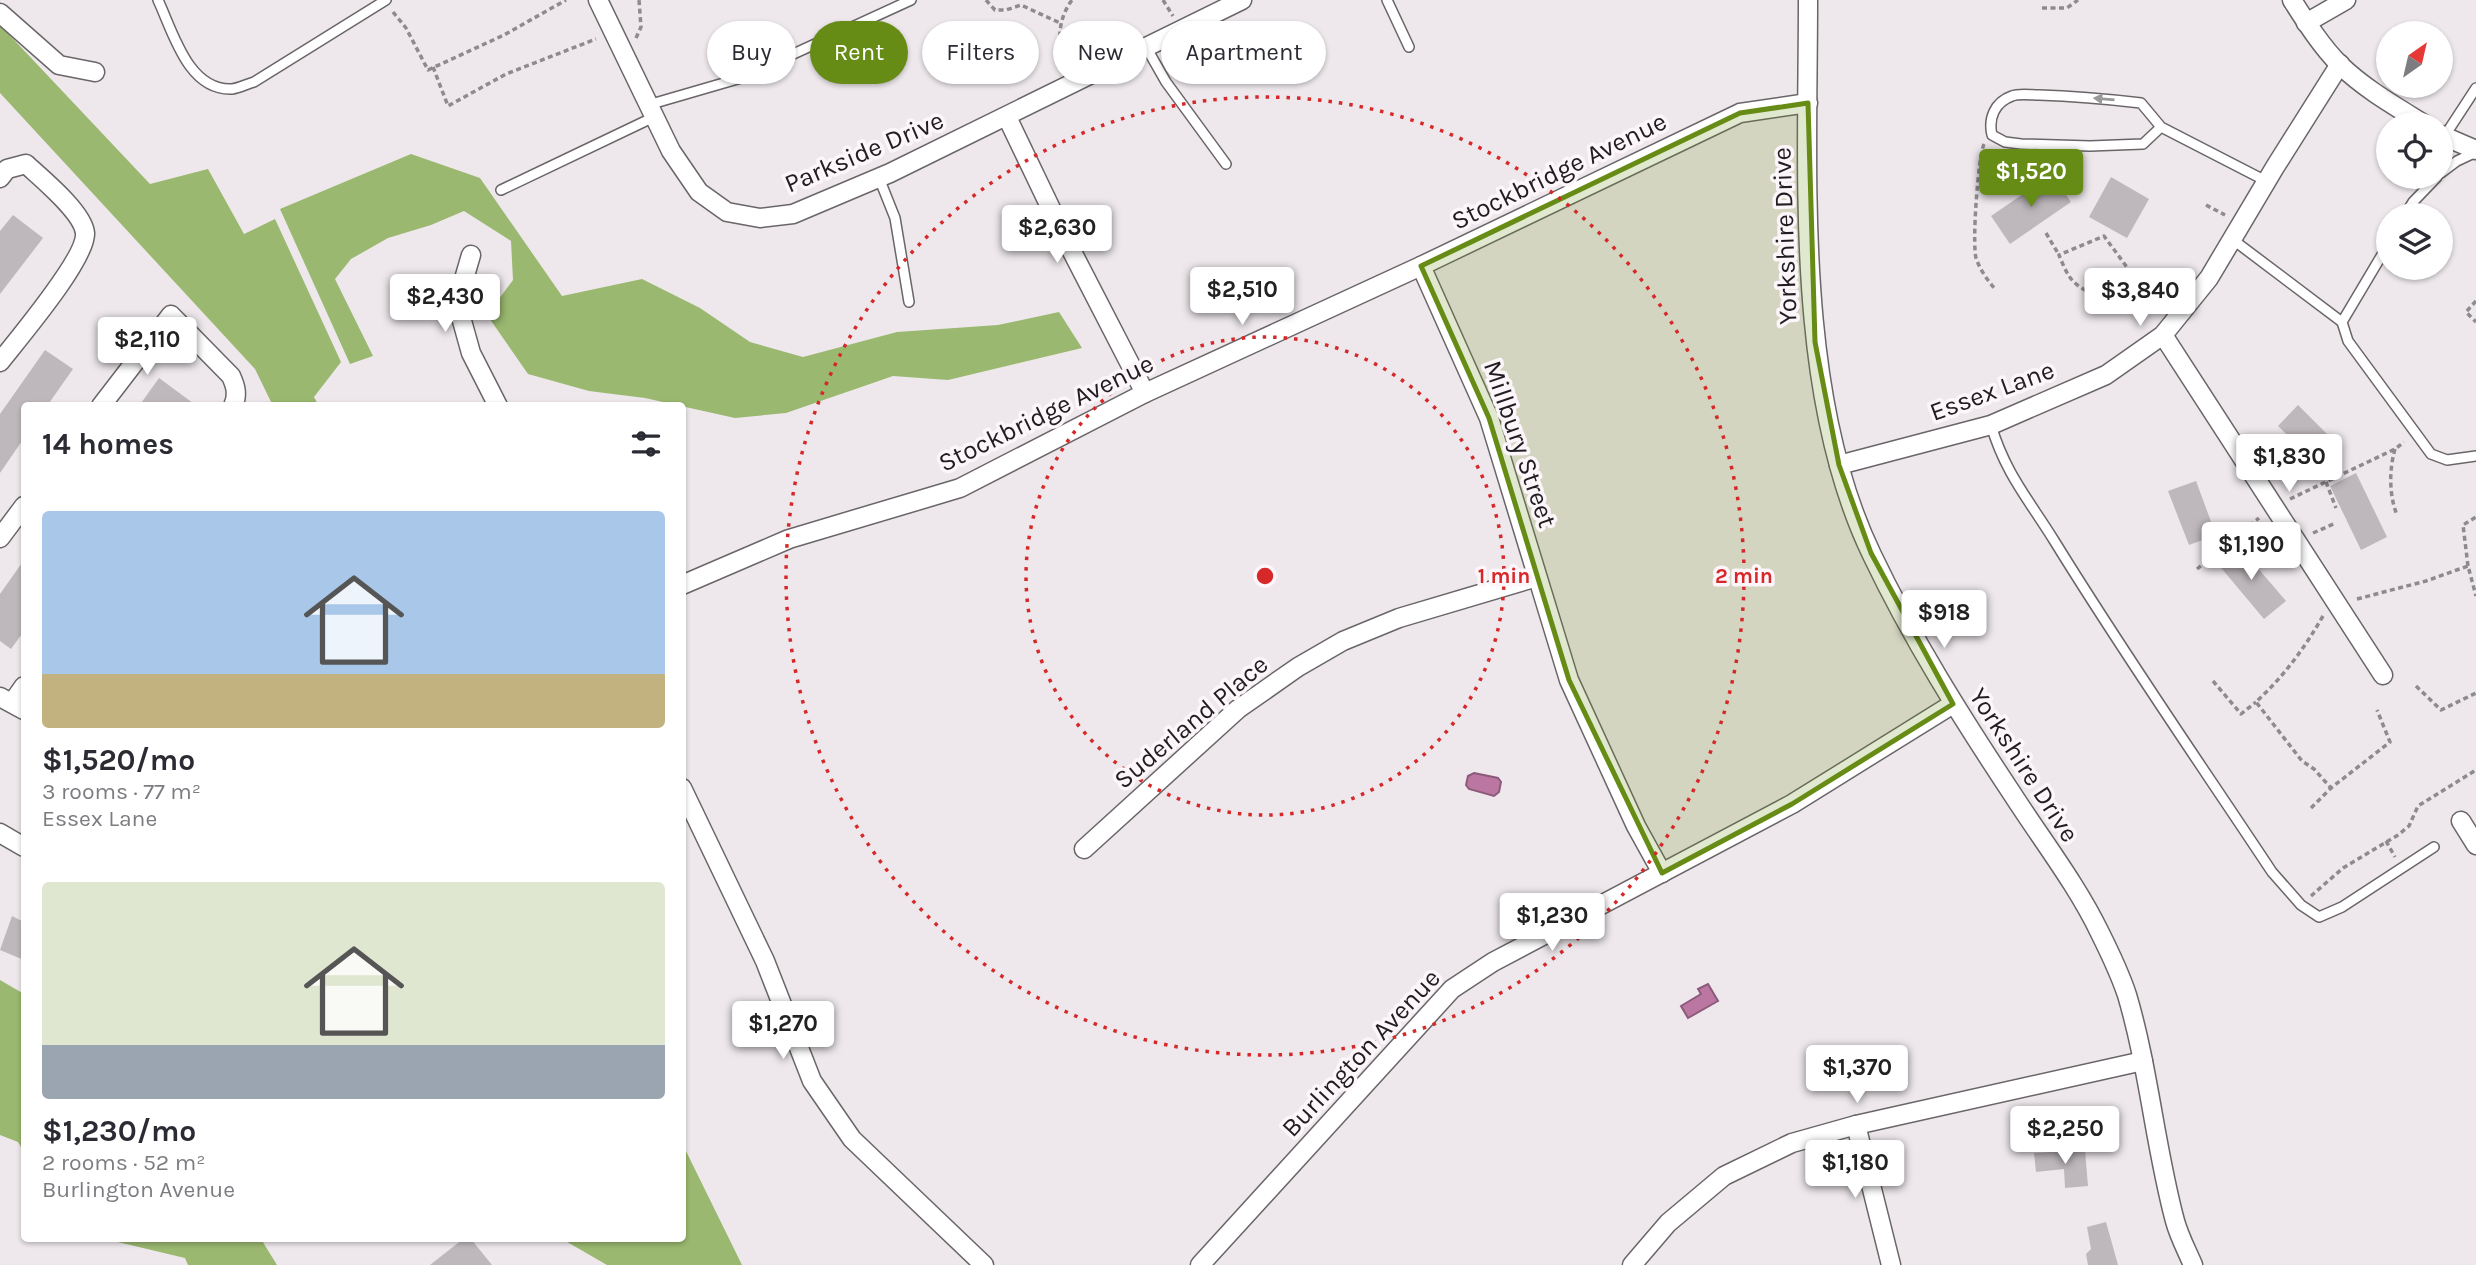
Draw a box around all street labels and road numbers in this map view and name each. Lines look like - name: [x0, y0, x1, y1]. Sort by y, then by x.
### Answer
- street label: Parkside Drive: [780, 105, 948, 199]
- street label: Stockbridge Avenue: [1446, 105, 1672, 237]
- street label: Yorkshire Drive: [1766, 147, 1804, 325]
- street label: Stockbridge Avenue: [933, 347, 1159, 479]
- street label: Essex Lane: [1925, 354, 2059, 428]
- street label: Millbury Street: [1477, 356, 1563, 532]
- street label: Suderland Place: [1108, 649, 1274, 795]
- street label: Yorkshire Drive: [1963, 682, 2085, 848]
- street label: Burlington Avenue: [1275, 963, 1447, 1143]

